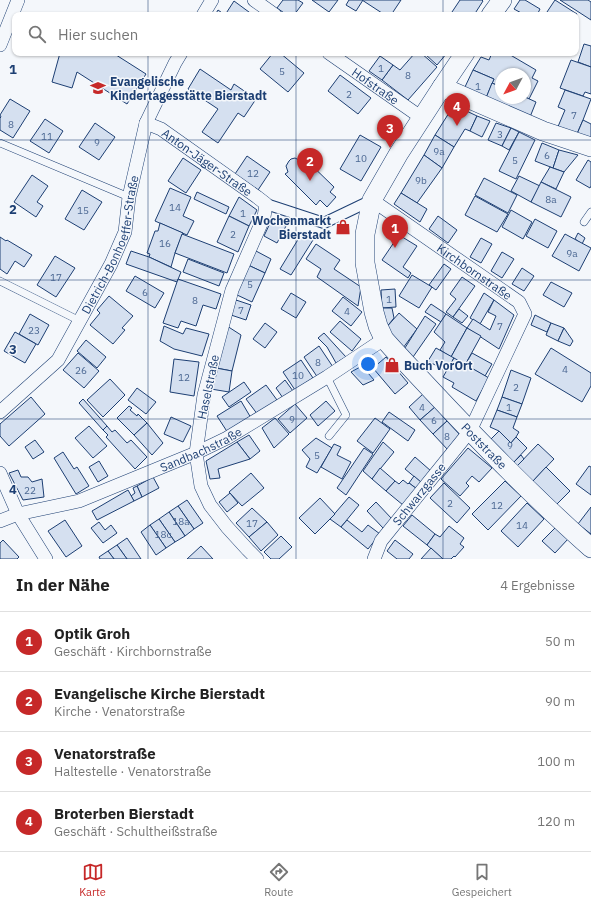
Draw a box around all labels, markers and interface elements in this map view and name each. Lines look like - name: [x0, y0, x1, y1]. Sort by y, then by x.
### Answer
- search box: [12, 12, 579, 56]
- icon: search: [26, 23, 48, 45]
- text: Hier suchen: [58, 25, 138, 44]
- text: 1: [9, 61, 17, 78]
- house number: 1: [378, 62, 384, 75]
- street label: Hofstraße: [349, 64, 403, 108]
- house number: 5: [279, 65, 285, 78]
- north arrow: [495, 68, 531, 104]
- house number: 8: [405, 69, 411, 82]
- place label: Evangelische Kindertagesstätte Bierstadt: [110, 74, 267, 103]
- school or university icon: Evangelische Kindertagesstätte Bierstadt: [89, 79, 107, 97]
- house number: 1: [475, 80, 481, 93]
- house number: 2: [346, 88, 352, 101]
- pin: 4: [444, 93, 470, 126]
- house number: 7: [571, 109, 577, 122]
- pin: 3: [377, 115, 403, 148]
- house number: 8: [8, 118, 14, 131]
- street label: Anton-Jäger-Straße: [159, 125, 256, 199]
- house number: 3: [497, 128, 503, 141]
- house number: 11: [41, 130, 53, 143]
- house number: 9: [94, 136, 100, 149]
- house number: 9a: [433, 145, 445, 158]
- pin: 2: [297, 148, 323, 181]
- house number: 6: [544, 149, 550, 162]
- house number: 10: [355, 152, 367, 165]
- house number: 5: [512, 154, 518, 167]
- house number: 12: [247, 167, 259, 180]
- street label: Dietrich-Bonhoeffer-Straße: [78, 173, 141, 316]
- house number: 9b: [415, 174, 427, 187]
- house number: 8a: [545, 193, 557, 206]
- text: 2: [9, 201, 17, 218]
- house number: 14: [169, 201, 181, 214]
- house number: 15: [77, 204, 89, 217]
- house number: 1: [240, 207, 246, 220]
- place label: Wochenmarkt Bierstadt: [252, 213, 331, 242]
- pin: 1: [382, 215, 408, 248]
- shop icon: Wochenmarkt Bierstadt: [334, 218, 352, 236]
- house number: 2: [230, 228, 236, 241]
- house number: 16: [159, 237, 171, 250]
- street label: Kirchbornstraße: [434, 240, 515, 303]
- house number: 9a: [566, 247, 578, 260]
- house number: 17: [50, 271, 62, 284]
- house number: 5: [247, 278, 253, 291]
- house number: 6: [142, 286, 148, 299]
- house number: 1: [386, 293, 392, 306]
- house number: 8: [192, 294, 198, 307]
- house number: 7: [238, 304, 244, 317]
- house number: 4: [344, 305, 350, 318]
- house number: 7: [497, 320, 503, 333]
- house number: 23: [28, 324, 40, 337]
- text: 3: [9, 341, 17, 358]
- street label: Haselstraße: [194, 353, 222, 421]
- your location: [358, 354, 378, 374]
- house number: 8: [315, 356, 321, 369]
- shop icon: Buch VorOrt: [383, 356, 401, 374]
- place label: Buch VorOrt: [404, 358, 473, 373]
- house number: 4: [562, 363, 568, 376]
- house number: 26: [75, 364, 87, 377]
- house number: 10: [292, 369, 304, 382]
- house number: 12: [178, 371, 190, 384]
- house number: 2: [513, 381, 519, 394]
- house number: 4: [419, 401, 425, 414]
- house number: 1: [506, 401, 512, 414]
- house number: 9: [289, 413, 295, 426]
- house number: 6: [431, 414, 437, 427]
- street label: Poststraße: [459, 419, 511, 472]
- street label: Sandbachstraße: [158, 423, 245, 475]
- house number: 8: [444, 430, 450, 443]
- house number: 9: [507, 439, 513, 452]
- house number: 5: [314, 449, 320, 462]
- street label: Schwarzgasse: [389, 459, 449, 528]
- text: 4: [9, 481, 17, 498]
- house number: 22: [24, 484, 36, 497]
- house number: 2: [447, 497, 453, 510]
- house number: 12: [491, 499, 503, 512]
- house number: 18a: [172, 515, 190, 528]
- house number: 17: [246, 517, 258, 530]
- house number: 14: [516, 519, 528, 532]
- house number: 18c: [154, 528, 172, 541]
- text: In der Nähe: [16, 574, 110, 596]
- text: 4 Ergebnisse: [500, 577, 575, 594]
- text: Optik Groh: [54, 624, 130, 643]
- text: 1: [25, 633, 33, 650]
- text: 50 m: [545, 633, 575, 650]
- text: Geschäft · Kirchbornstraße: [54, 643, 212, 660]
- text: Evangelische Kirche Bierstadt: [54, 684, 265, 703]
- text: 2: [25, 693, 33, 710]
- text: 90 m: [545, 693, 575, 710]
- text: Kirche · Venatorstraße: [54, 703, 185, 720]
- text: Venatorstraße: [54, 744, 156, 763]
- text: 3: [25, 753, 33, 770]
- text: 100 m: [537, 753, 575, 770]
- text: Haltestelle · Venatorstraße: [54, 763, 211, 780]
- text: Broterben Bierstadt: [54, 804, 194, 823]
- text: 4: [25, 813, 33, 830]
- text: 120 m: [537, 813, 575, 830]
- text: Geschäft · Schultheißstraße: [54, 823, 217, 840]
- tab: Karte: [79, 861, 106, 899]
- tab: Route: [264, 861, 293, 899]
- tab: Gespeichert: [452, 861, 512, 899]

